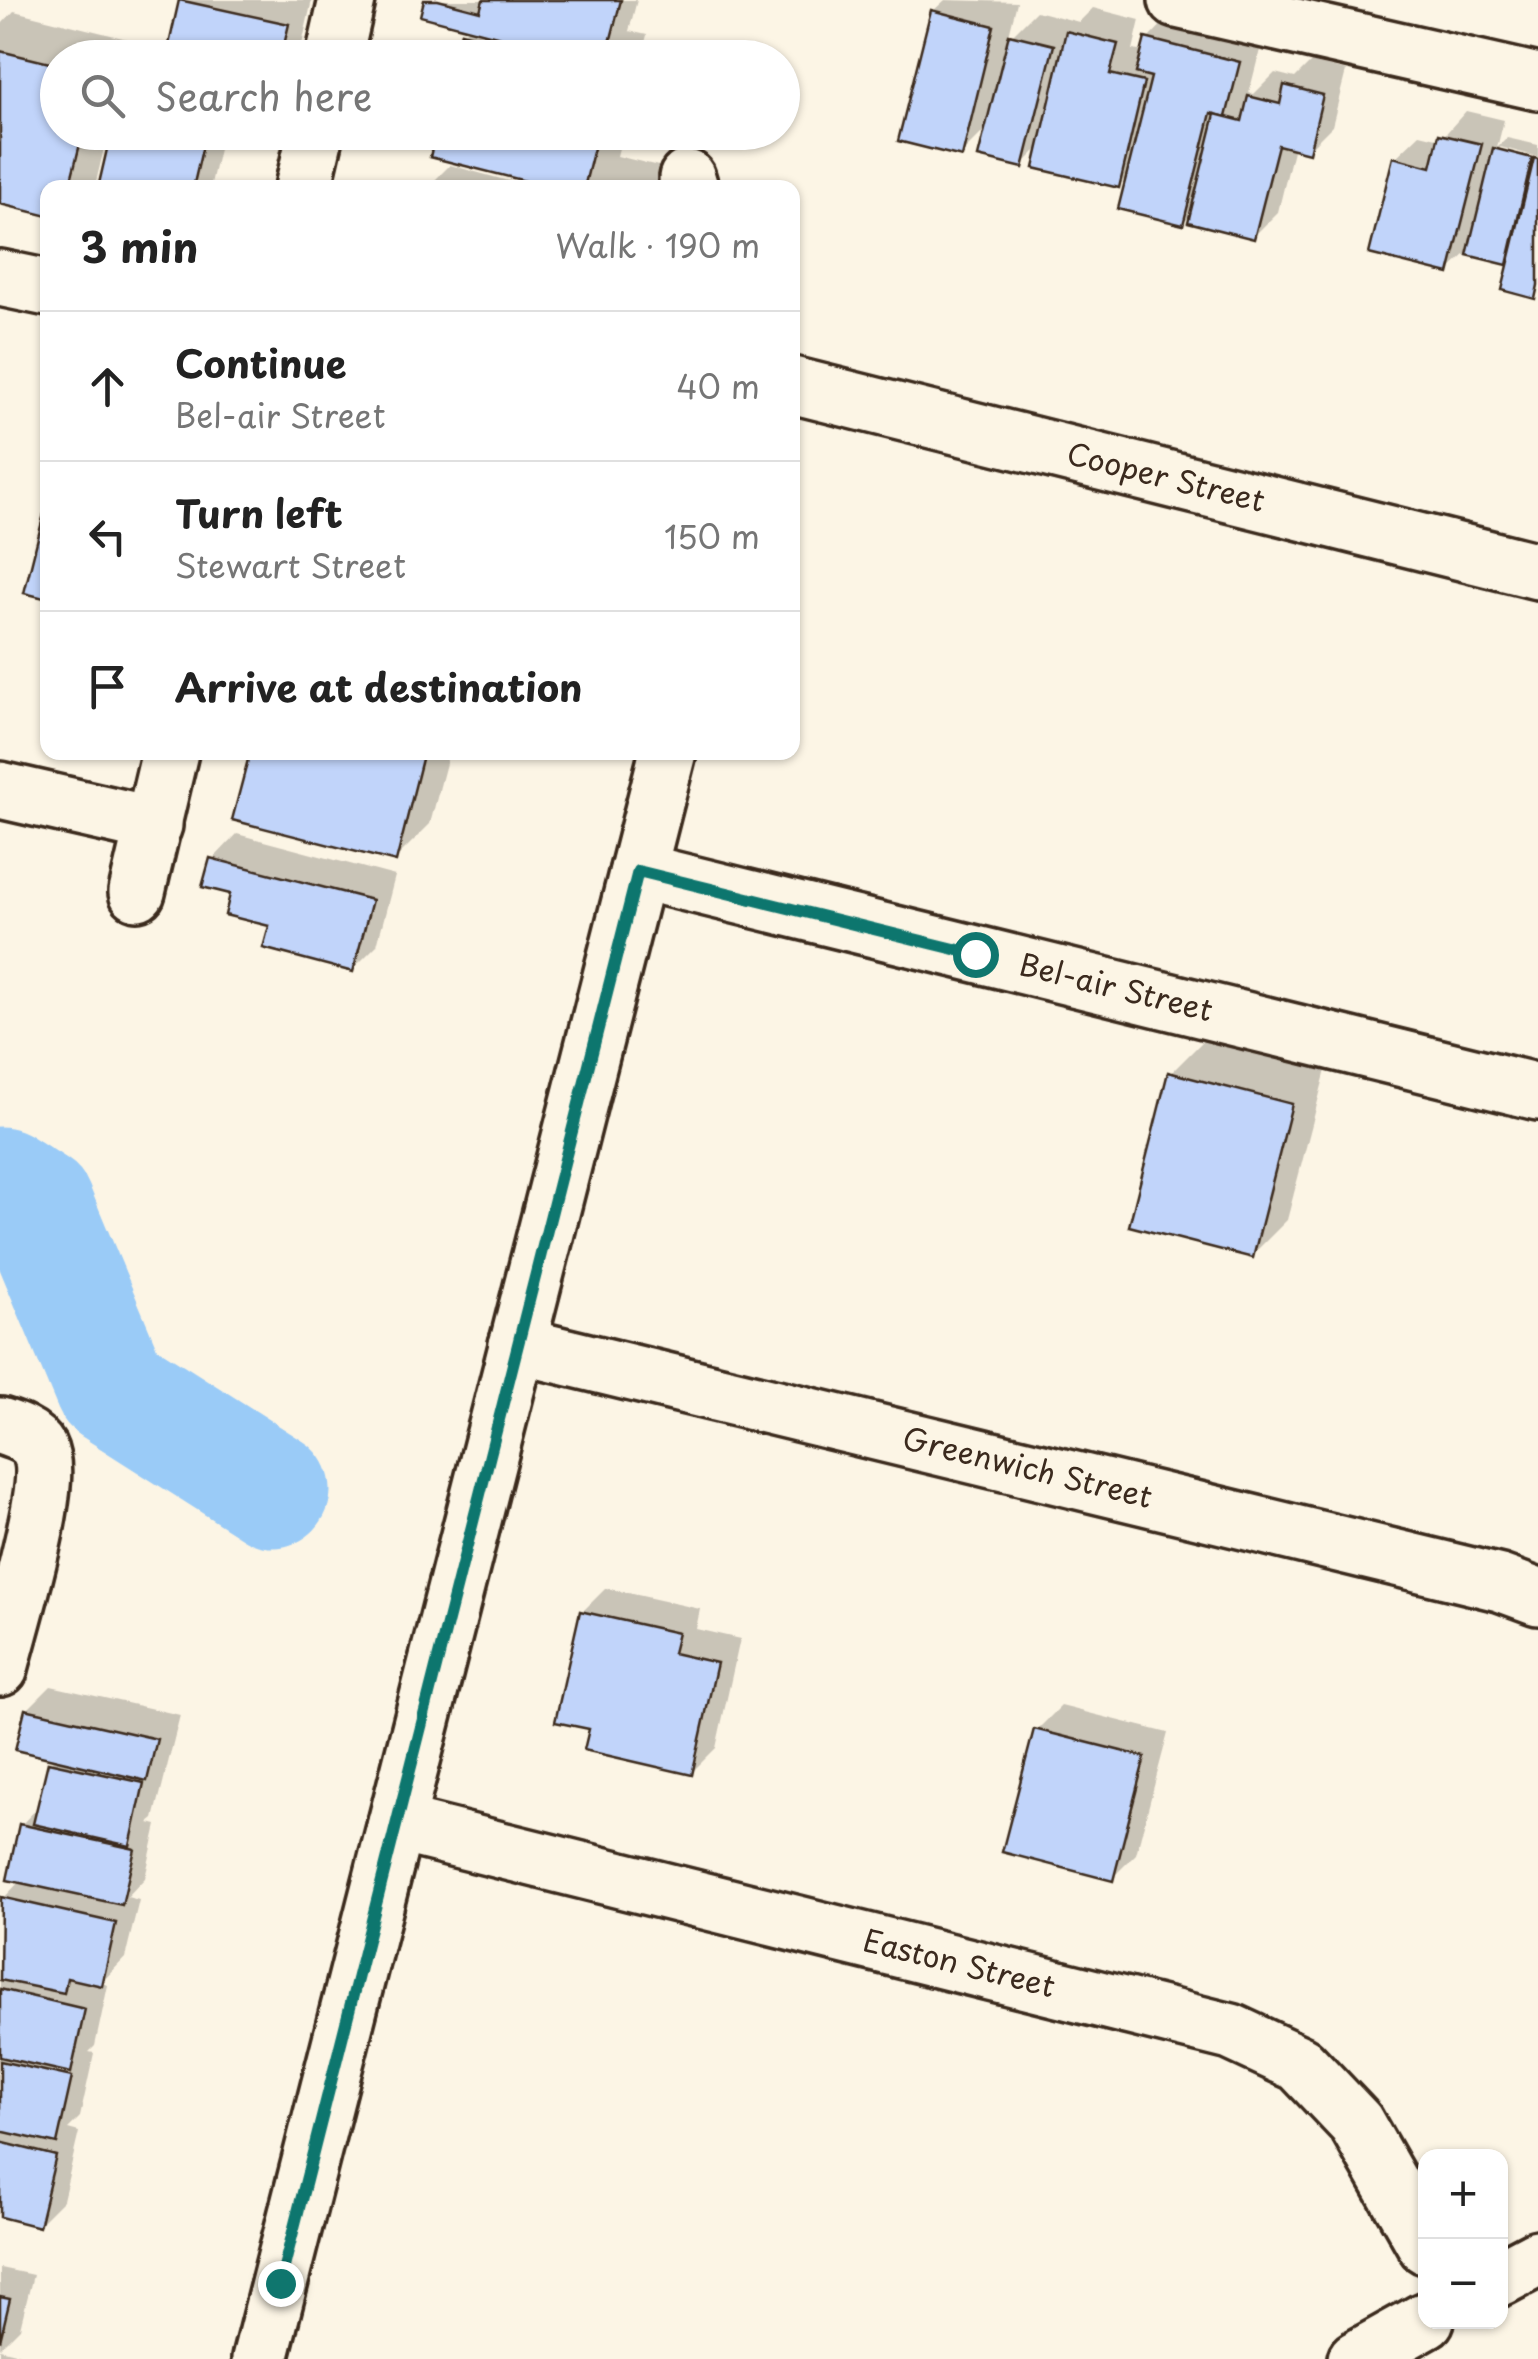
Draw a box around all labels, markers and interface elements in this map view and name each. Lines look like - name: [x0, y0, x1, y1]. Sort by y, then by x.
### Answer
- search box: [40, 40, 800, 150]
- text: Search here: [155, 67, 372, 124]
- icon: search: [75, 68, 130, 123]
- text: 3 min: [80, 214, 198, 277]
- text: Walk · 190 m: [555, 221, 760, 269]
- text: Continue: [175, 334, 346, 391]
- icon: ahead: [80, 359, 135, 414]
- text: 40 m: [676, 362, 760, 410]
- text: Bel-air Street: [175, 391, 386, 439]
- street label: Cooper Street: [1063, 429, 1270, 522]
- text: Turn left: [175, 484, 343, 541]
- icon: left: [80, 509, 135, 564]
- text: 150 m: [664, 512, 760, 560]
- text: Stewart Street: [175, 541, 406, 589]
- text: Arrive at destination: [175, 658, 583, 715]
- icon: arrive: [80, 659, 135, 714]
- route start: [953, 932, 999, 978]
- street label: Bel-air Street: [1015, 940, 1218, 1031]
- street label: Greenwich Street: [898, 1414, 1157, 1518]
- street label: Easton Street: [859, 1916, 1060, 2007]
- map controls: [1418, 2149, 1508, 2329]
- button: +: [1418, 2149, 1508, 2239]
- button: −: [1418, 2239, 1508, 2329]
- route end: [258, 2261, 304, 2307]

